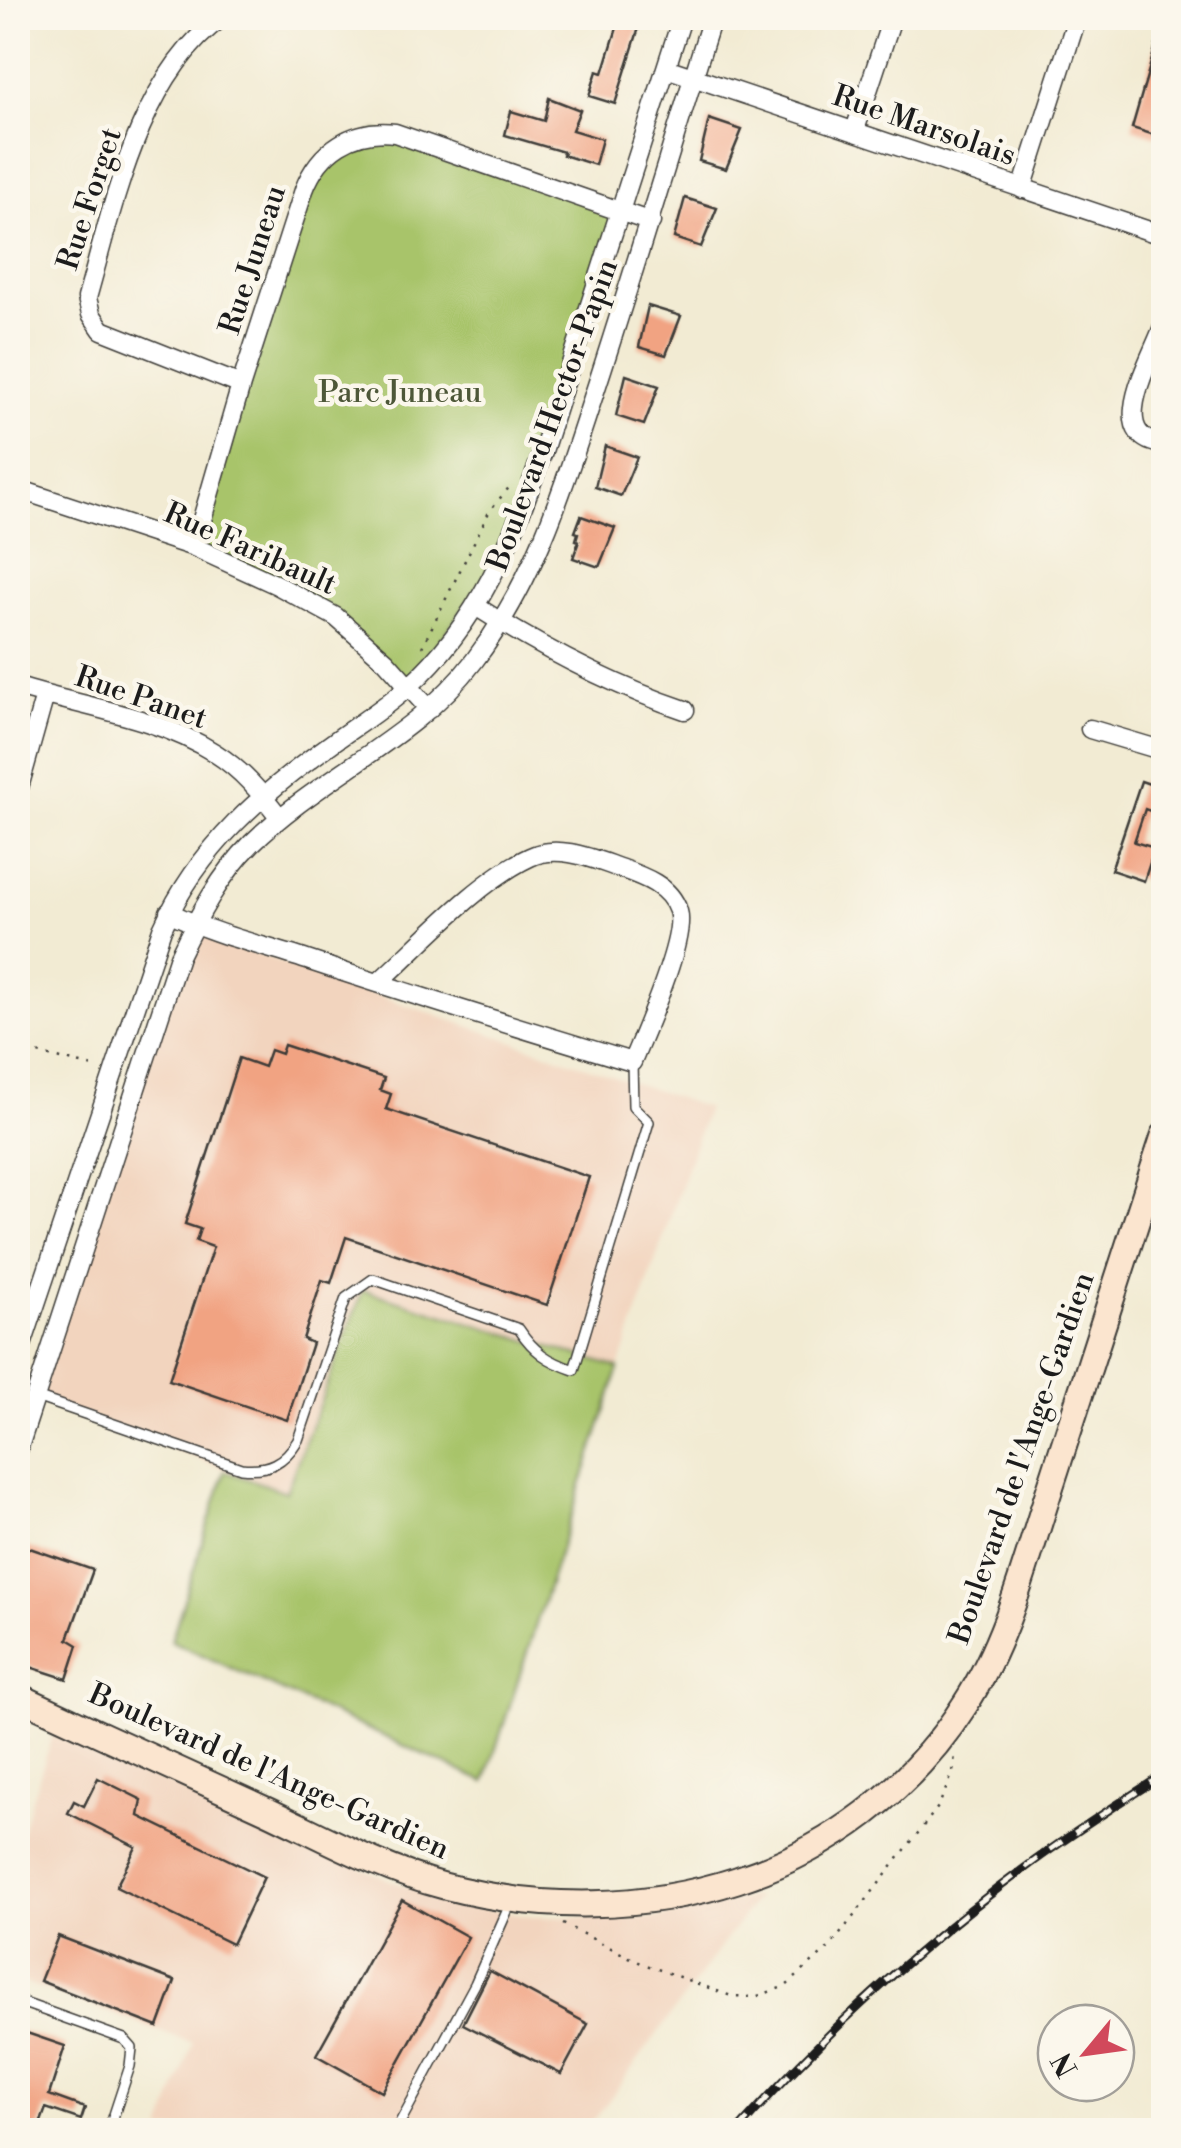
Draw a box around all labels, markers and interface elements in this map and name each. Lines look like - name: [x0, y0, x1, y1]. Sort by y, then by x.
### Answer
- street label: Rue Marsolais: [828, 77, 1020, 175]
- street label: Rue Forget: [49, 123, 131, 275]
- street label: Rue Juneau: [211, 181, 295, 339]
- street label: Boulevard Hector-Papin: [479, 254, 627, 577]
- park label: Parc Juneau: [318, 374, 482, 412]
- street label: Rue Faribault: [158, 494, 342, 604]
- street label: Rue Panet: [70, 658, 212, 738]
- street label: Boulevard de l'Ange-Gardien: [940, 1267, 1104, 1650]
- street label: Boulevard de l'Ange-Gardien: [82, 1675, 455, 1869]
- north arrow: [1036, 2003, 1136, 2103]
- text: N: [1045, 2046, 1086, 2083]

